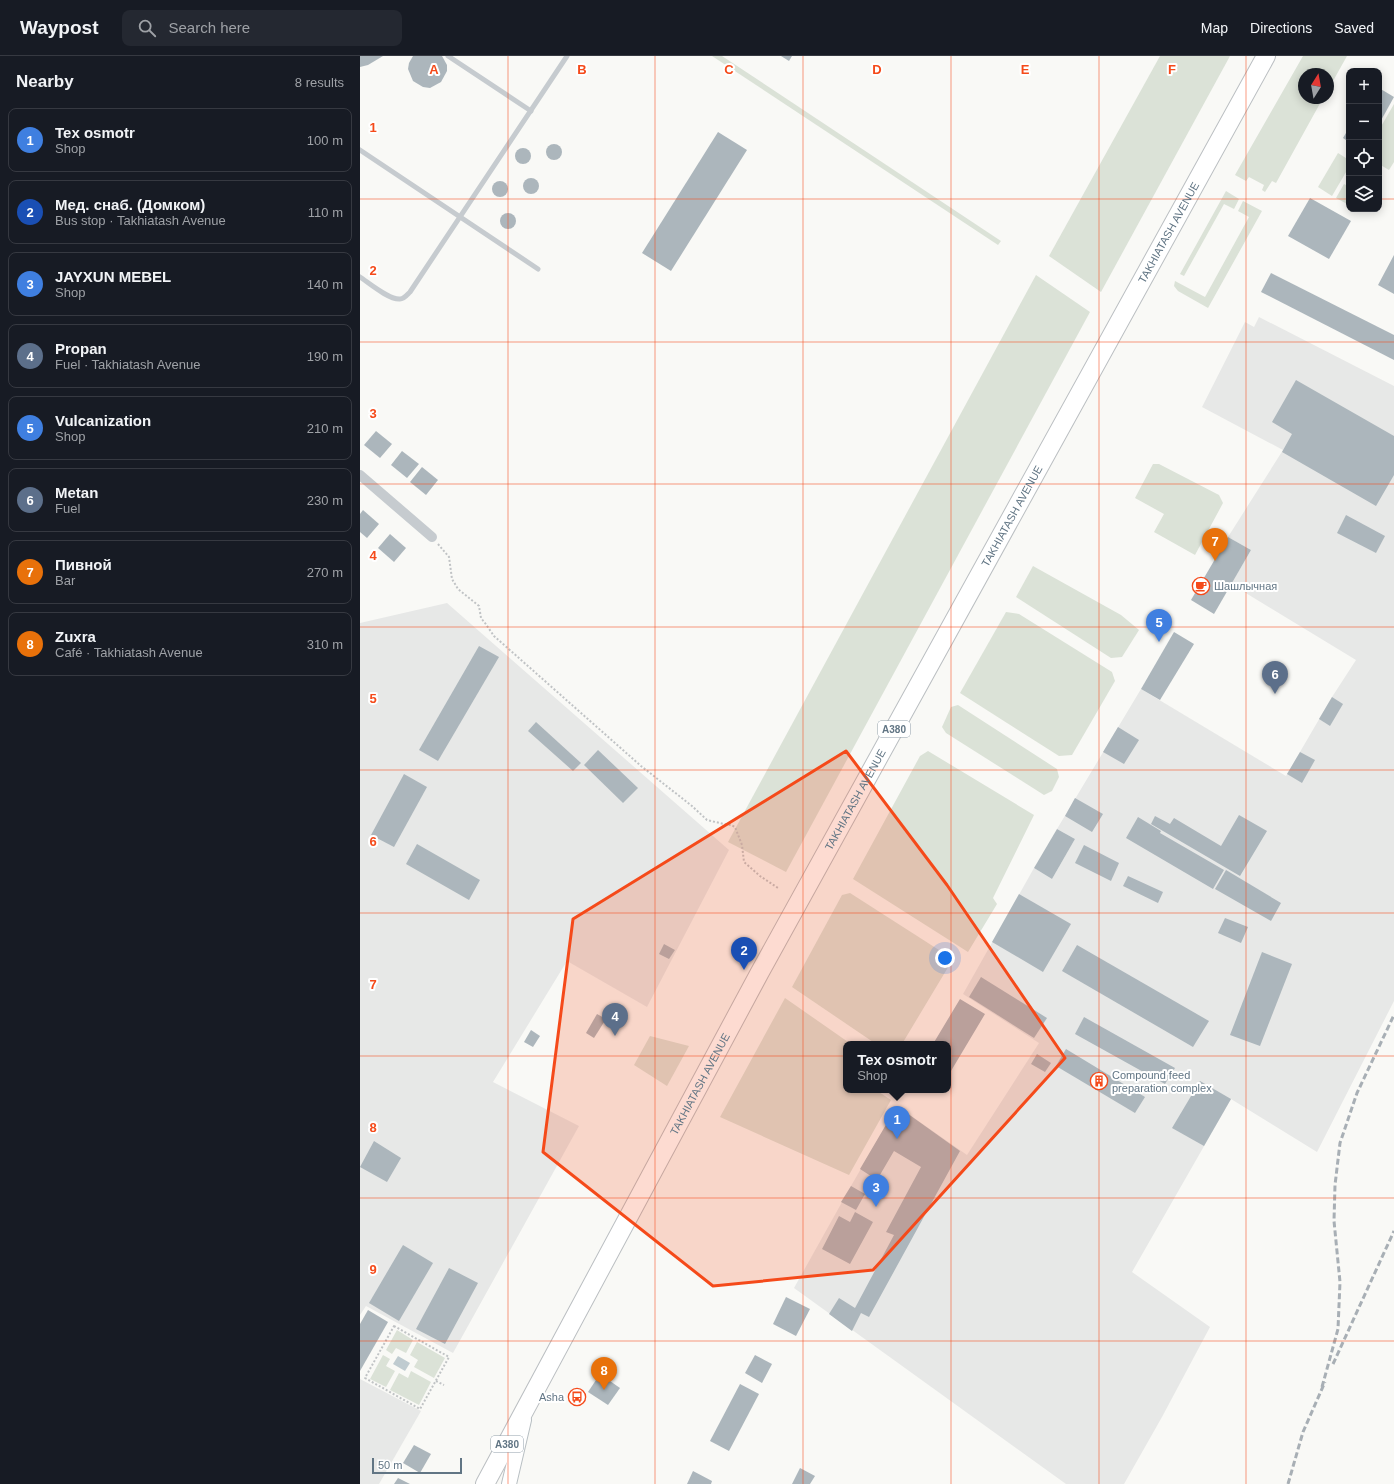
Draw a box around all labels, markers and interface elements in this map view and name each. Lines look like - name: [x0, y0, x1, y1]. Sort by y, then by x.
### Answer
- search box: [122, 10, 402, 46]
- text: Waypost: [20, 17, 98, 38]
- icon: search: [136, 17, 158, 39]
- text: Search here: [168, 19, 250, 36]
- text: Map: [1201, 20, 1228, 36]
- text: Directions: [1250, 20, 1312, 36]
- text: Saved: [1334, 20, 1374, 36]
- text: A: [429, 62, 439, 77]
- text: B: [577, 62, 587, 77]
- text: C: [724, 62, 734, 77]
- text: D: [872, 62, 882, 77]
- text: E: [1021, 62, 1030, 77]
- text: F: [1168, 62, 1176, 77]
- north arrow: [1298, 68, 1334, 104]
- map controls: [1346, 68, 1382, 212]
- button: +: [1346, 68, 1382, 104]
- text: Nearby: [16, 72, 74, 91]
- text: 8 results: [295, 75, 344, 90]
- button: −: [1346, 104, 1382, 140]
- text: 1: [369, 120, 377, 135]
- text: Tex osmotr: [55, 124, 135, 141]
- text: 1: [26, 133, 34, 148]
- text: 100 m: [307, 133, 343, 148]
- button: locate: [1346, 140, 1382, 176]
- text: Shop: [55, 141, 85, 156]
- button: layers: [1346, 176, 1382, 212]
- street label: TAKHIATASH AVENUE: [1136, 180, 1201, 285]
- text: Мед. снаб. (Домком): [55, 196, 205, 213]
- text: 2: [26, 205, 34, 220]
- text: 110 m: [308, 205, 343, 220]
- text: Bus stop · Takhiatash Avenue: [55, 213, 226, 228]
- text: 2: [369, 263, 377, 278]
- text: JAYXUN MEBEL: [55, 268, 171, 285]
- text: 3: [26, 277, 34, 292]
- text: 140 m: [307, 277, 343, 292]
- text: Shop: [55, 285, 85, 300]
- text: Propan: [55, 340, 107, 357]
- text: 4: [26, 349, 34, 364]
- text: 190 m: [307, 349, 343, 364]
- text: Fuel · Takhiatash Avenue: [55, 357, 201, 372]
- text: 3: [369, 406, 377, 421]
- text: Vulcanization: [55, 412, 151, 429]
- text: 5: [26, 421, 34, 436]
- text: 210 m: [307, 421, 343, 436]
- text: Shop: [55, 429, 85, 444]
- street label: TAKHIATASH AVENUE: [979, 463, 1045, 569]
- text: Metan: [55, 484, 98, 501]
- text: 6: [26, 493, 34, 508]
- text: 230 m: [307, 493, 343, 508]
- text: Fuel: [55, 501, 80, 516]
- pin: 7: [1202, 528, 1228, 561]
- text: 4: [369, 548, 377, 563]
- text: Пивной: [55, 556, 112, 573]
- text: 7: [26, 565, 34, 580]
- text: 270 m: [307, 565, 343, 580]
- text: Bar: [55, 573, 75, 588]
- cafe icon: Шашлычная: [1191, 576, 1211, 596]
- place label: Шашлычная: [1214, 580, 1277, 592]
- pin: 5: [1146, 609, 1172, 642]
- text: Zuxra: [55, 628, 96, 645]
- text: 8: [26, 637, 34, 652]
- text: 310 m: [307, 637, 343, 652]
- text: Café · Takhiatash Avenue: [55, 645, 203, 660]
- pin: 6: [1262, 661, 1288, 694]
- text: 5: [369, 691, 377, 706]
- road number: A380: [878, 721, 910, 737]
- street label: TAKHIATASH AVENUE: [822, 747, 888, 852]
- text: 6: [369, 834, 377, 849]
- pin: 2: [731, 937, 757, 970]
- your location: [935, 948, 955, 968]
- text: 7: [369, 977, 377, 992]
- pin: 4: [602, 1003, 628, 1036]
- street label: TAKHIATASH AVENUE: [668, 1031, 732, 1137]
- popup: [843, 1041, 951, 1093]
- text: Tex osmotr: [857, 1051, 937, 1068]
- text: Shop: [857, 1068, 888, 1083]
- place label: Compound feed preparation complex: [1112, 1069, 1212, 1094]
- building icon: Compound feed preparation complex: [1089, 1071, 1109, 1091]
- pin: 1: [884, 1106, 910, 1139]
- text: 8: [369, 1120, 377, 1135]
- pin: 3: [863, 1174, 889, 1207]
- text: 9: [369, 1262, 377, 1277]
- pin: 8: [591, 1357, 617, 1390]
- bus stop icon: Asha: [567, 1387, 587, 1407]
- place label: Asha: [539, 1391, 565, 1403]
- road number: A380: [491, 1436, 523, 1452]
- scale bar: [372, 1456, 462, 1475]
- text: 50 m: [378, 1459, 402, 1471]

